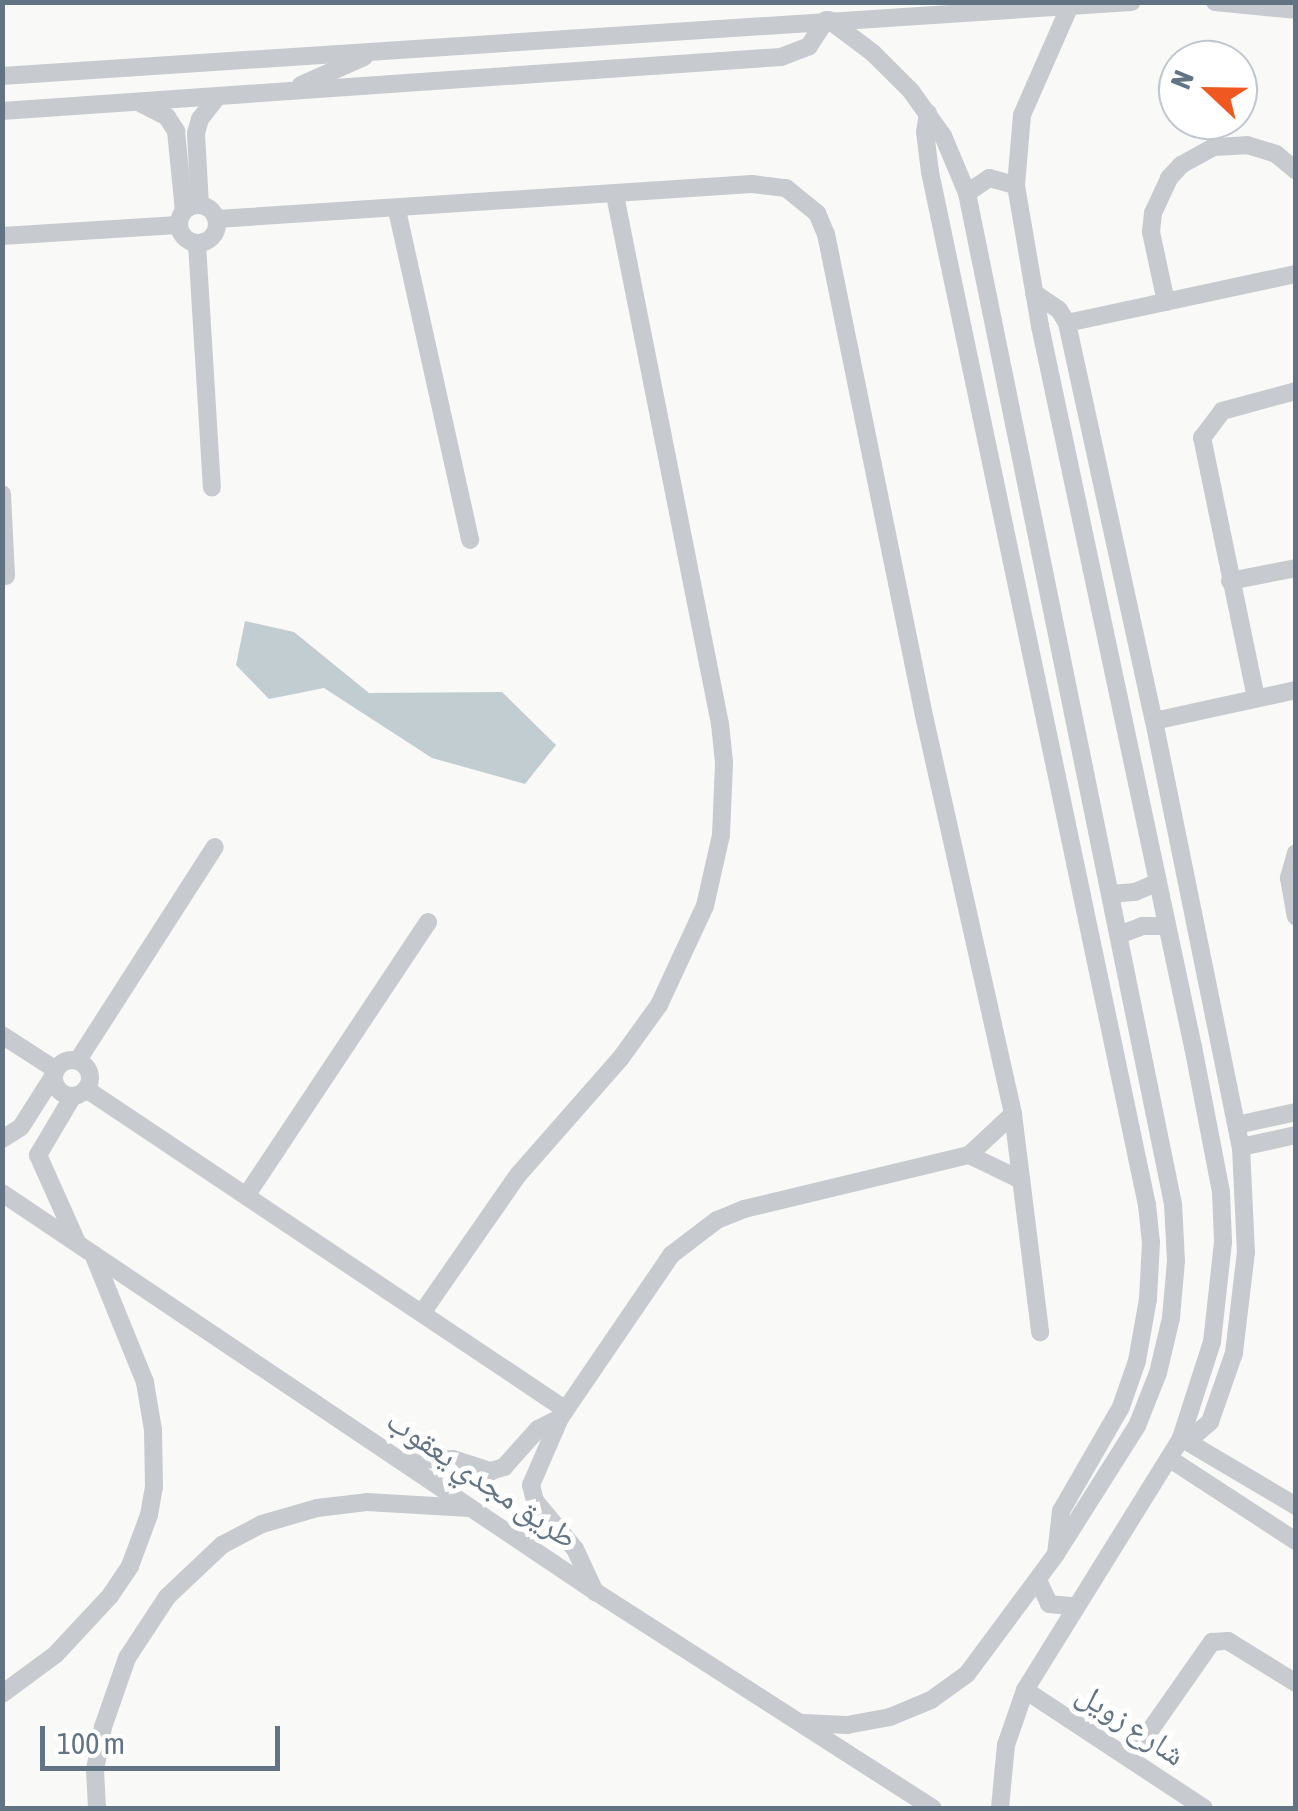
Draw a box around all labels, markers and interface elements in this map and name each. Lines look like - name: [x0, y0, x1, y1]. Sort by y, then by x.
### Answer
- north arrow: [1158, 40, 1258, 140]
- text: N: [1164, 66, 1200, 93]
- street label: طريق مجدي يعقوب: [379, 1401, 585, 1557]
- street label: شارع زويل: [1070, 1674, 1192, 1774]
- scale bar: [45, 1706, 285, 1768]
- text: 100 m: [57, 1726, 125, 1760]

